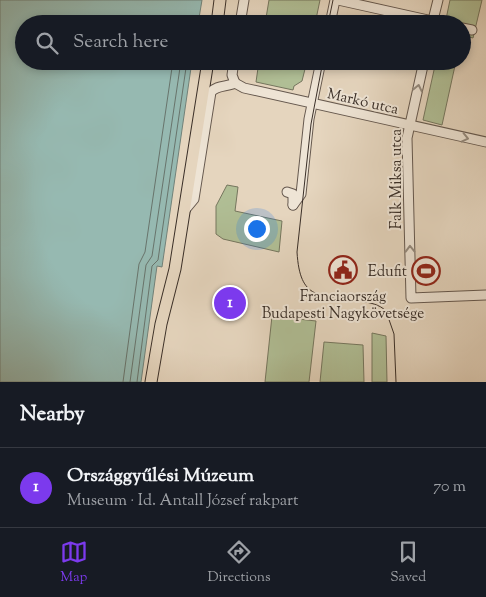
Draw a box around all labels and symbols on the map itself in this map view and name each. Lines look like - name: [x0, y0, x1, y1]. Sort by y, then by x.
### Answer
- street label: Markó utca: [325, 84, 401, 121]
- one-way arrow: [412, 84, 423, 93]
- street label: Falk Miksa utca: [387, 129, 408, 229]
- one-way arrow: [460, 132, 469, 143]
- your location: [244, 216, 270, 242]
- one-way arrow: [405, 245, 415, 253]
- public building icon: Franciaország Budapesti Nagykövetsége: [328, 255, 358, 285]
- sports icon: Edufit: [411, 256, 441, 286]
- place label: Edufit: [368, 262, 407, 283]
- pin: 1: [214, 284, 246, 322]
- place label: Franciaország Budapesti Nagykövetsége: [262, 287, 424, 325]

